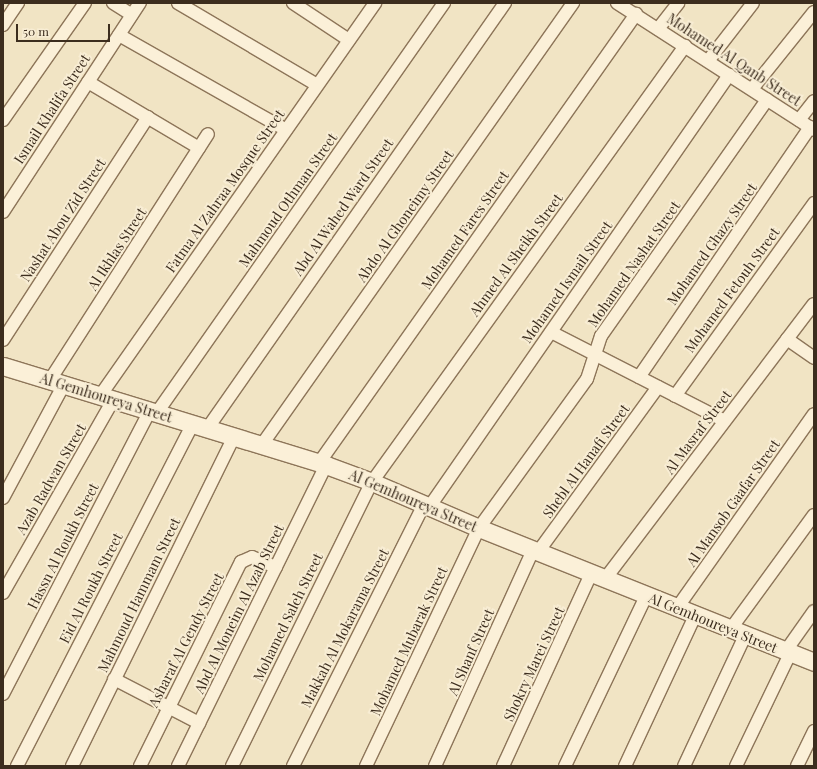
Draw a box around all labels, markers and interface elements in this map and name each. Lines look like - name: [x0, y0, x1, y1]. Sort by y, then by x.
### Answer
- street label: Mohamed Al Qanb Street: [664, 10, 804, 110]
- scale bar: [18, 16, 112, 42]
- text: 50 m: [23, 23, 49, 39]
- street label: Ismail Khalifa Street: [10, 51, 94, 167]
- street label: Fatma Al Zahraa Mosque Street: [162, 106, 288, 276]
- street label: Mahmoud Othman Street: [235, 130, 341, 270]
- street label: Abd Al Wahed Ward Street: [289, 135, 397, 279]
- street label: Abdo Al Ghoneimy Street: [353, 146, 457, 286]
- street label: Nashat Abou Zid Street: [17, 155, 109, 285]
- street label: Mohamed Fares Street: [418, 167, 512, 293]
- street label: Mohamed Ghazy Street: [663, 180, 761, 308]
- street label: Ahmed Al Sheikh Street: [466, 190, 566, 320]
- street label: Mohamed Nashat Street: [584, 198, 684, 330]
- street label: Al Ikhlas Street: [84, 205, 150, 293]
- street label: Mohamed Ismail Street: [518, 218, 616, 346]
- street label: Mohamed Fetouh Street: [681, 224, 783, 356]
- street label: Al Gemhoureya Street: [38, 370, 174, 426]
- street label: Al Masraf Street: [661, 387, 735, 477]
- street label: Shebl Al Hanafi Street: [539, 401, 633, 521]
- street label: Azab Radwan Street: [12, 421, 90, 537]
- street label: Al Mansob Gaafar Street: [683, 436, 783, 570]
- street label: Al Gemhoureya Street: [346, 466, 480, 536]
- street label: Hassn Al Roukh Street: [24, 480, 102, 612]
- street label: Mahmoud Hammam Street: [94, 515, 184, 675]
- street label: Abd Al Moneim Al Azab Street: [190, 521, 288, 697]
- street label: Eid Al Roukh Street: [56, 530, 126, 646]
- street label: Makkah Al Mokarama Street: [297, 545, 393, 711]
- street label: Mohamed Saleh Street: [250, 550, 326, 684]
- street label: Mohamed Mubarak Street: [367, 564, 451, 718]
- street label: Asharaf Al Gendy Street: [145, 570, 227, 710]
- street label: Al Gemhoureya Street: [646, 589, 780, 657]
- street label: Shokry Marei Street: [500, 604, 568, 724]
- street label: Al Shanf Street: [444, 606, 498, 698]

